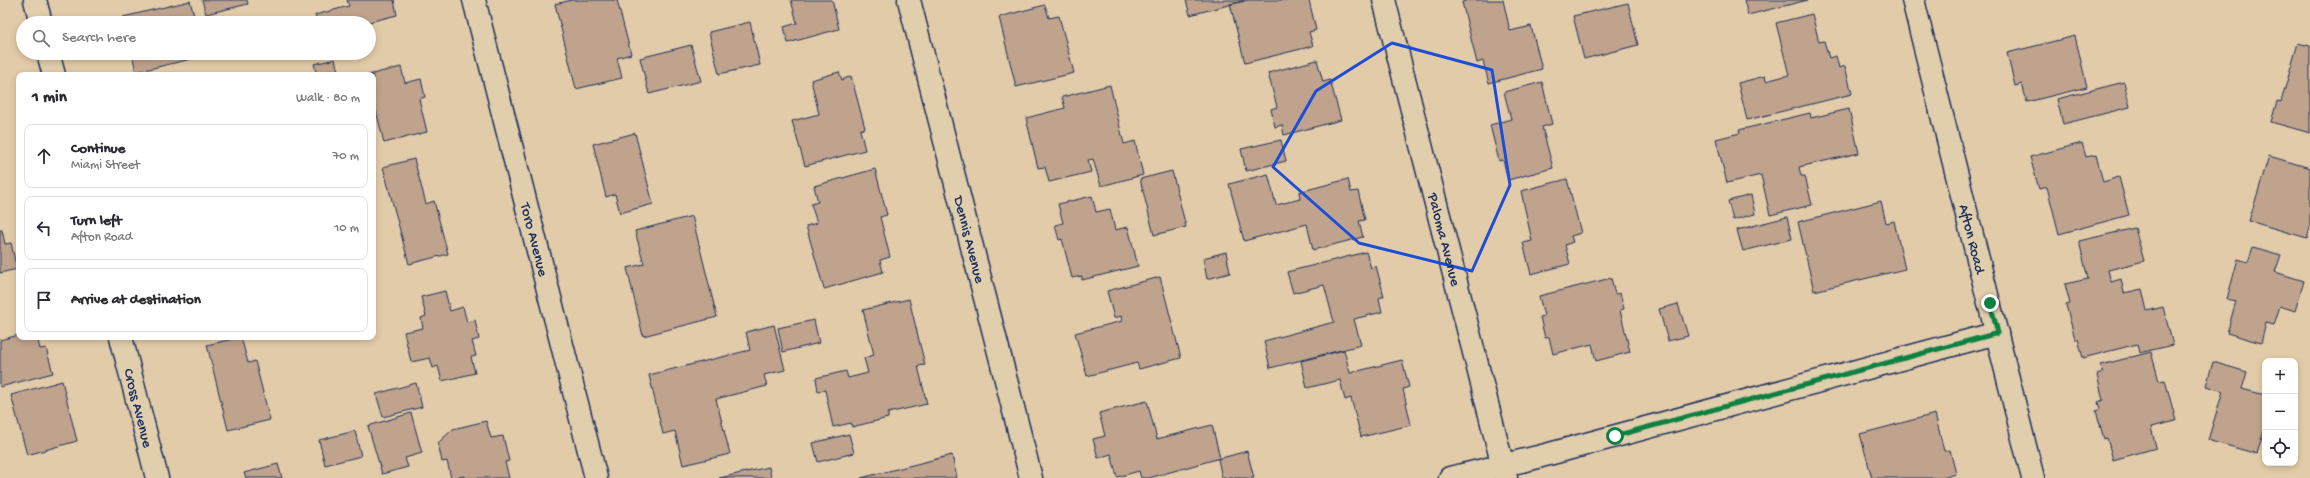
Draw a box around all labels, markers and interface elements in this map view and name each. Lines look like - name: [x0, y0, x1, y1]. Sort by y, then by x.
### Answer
- search box: [16, 16, 376, 60]
- icon: search: [30, 27, 52, 49]
- text: Search here: [62, 29, 136, 47]
- text: 1 min: [32, 88, 67, 108]
- text: Walk · 80 m: [296, 91, 360, 106]
- text: Continue: [71, 140, 125, 158]
- icon: ahead: [33, 145, 55, 167]
- text: 70 m: [333, 149, 359, 164]
- text: Miami Street: [71, 158, 140, 173]
- street label: Paloma Avenue: [1422, 190, 1464, 289]
- street label: Dennis Avenue: [948, 193, 988, 286]
- street label: Toro Avenue: [515, 200, 551, 279]
- street label: Afton Road: [1954, 203, 1989, 277]
- text: Turn left: [71, 212, 122, 230]
- icon: left: [33, 217, 55, 239]
- text: 10 m: [334, 221, 359, 236]
- text: Afton Road: [71, 230, 132, 245]
- icon: arrive: [33, 289, 55, 311]
- text: Arrive at destination: [71, 291, 201, 309]
- route end: [1981, 294, 1999, 312]
- map controls: [2262, 358, 2298, 466]
- button: +: [2262, 358, 2298, 394]
- street label: Cross Avenue: [118, 367, 156, 450]
- button: −: [2262, 394, 2298, 430]
- route start: [1606, 427, 1624, 445]
- button: locate: [2262, 430, 2298, 466]

